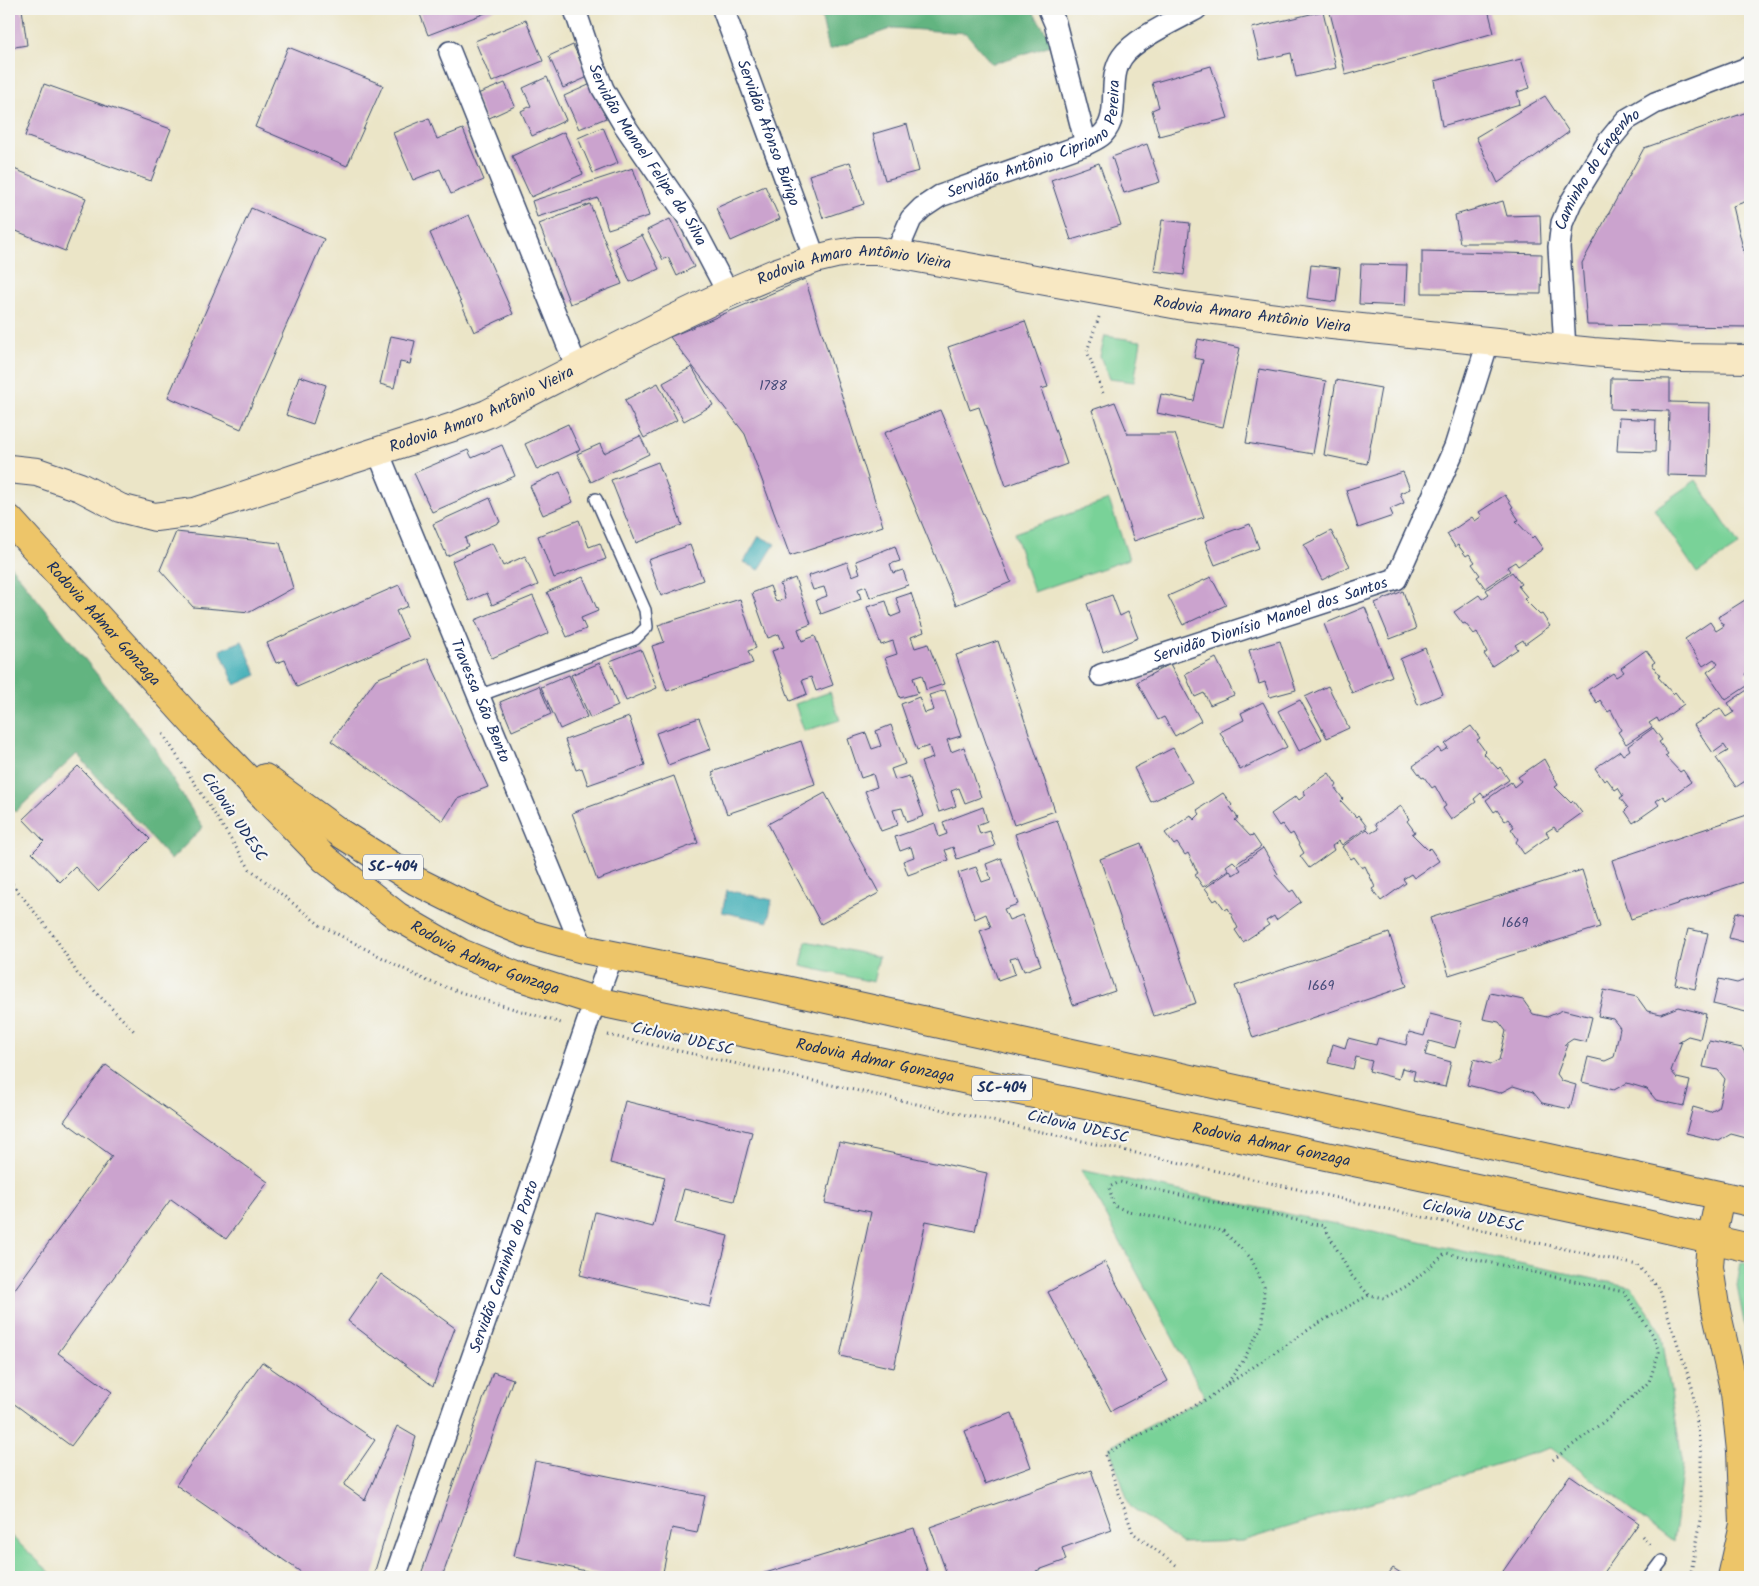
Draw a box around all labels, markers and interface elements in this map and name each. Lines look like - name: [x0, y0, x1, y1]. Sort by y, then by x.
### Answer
- street label: Servidão Afonso Búrigo: [730, 56, 807, 210]
- street label: Servidão Manoel Felipe da Silva: [582, 60, 714, 251]
- street label: Servidão Antônio Cipriano Pereira: [943, 79, 1127, 205]
- street label: Caminho do Engenho: [1549, 102, 1645, 231]
- street label: Rodovia Amaro Antônio Vieira: [753, 238, 953, 292]
- street label: Rodovia Amaro Antônio Vieira: [1151, 288, 1352, 339]
- street label: Rodovia Amaro Antônio Vieira: [386, 359, 578, 459]
- house number: 1788: [759, 375, 787, 397]
- street label: Rodovia Admar Gonzaga: [40, 555, 167, 692]
- street label: Servidão Dionísio Manoel dos Santos: [1150, 570, 1391, 670]
- street label: Travessa São Bento: [444, 635, 517, 766]
- street label: Ciclovia UDESC: [195, 767, 273, 867]
- road number: SC-404: [363, 854, 423, 880]
- house number: 1669: [1502, 912, 1529, 934]
- street label: Rodovia Admar Gonzaga: [406, 914, 563, 1001]
- house number: 1669: [1308, 975, 1335, 997]
- street label: Ciclovia UDESC: [630, 1015, 736, 1063]
- street label: Rodovia Admar Gonzaga: [794, 1031, 957, 1089]
- road number: SC-404: [972, 1076, 1032, 1100]
- street label: Ciclovia UDESC: [1025, 1103, 1131, 1151]
- street label: Rodovia Admar Gonzaga: [1190, 1116, 1353, 1173]
- street label: Servidão Caminho do Porto: [462, 1177, 545, 1357]
- street label: Ciclovia UDESC: [1420, 1192, 1526, 1240]

